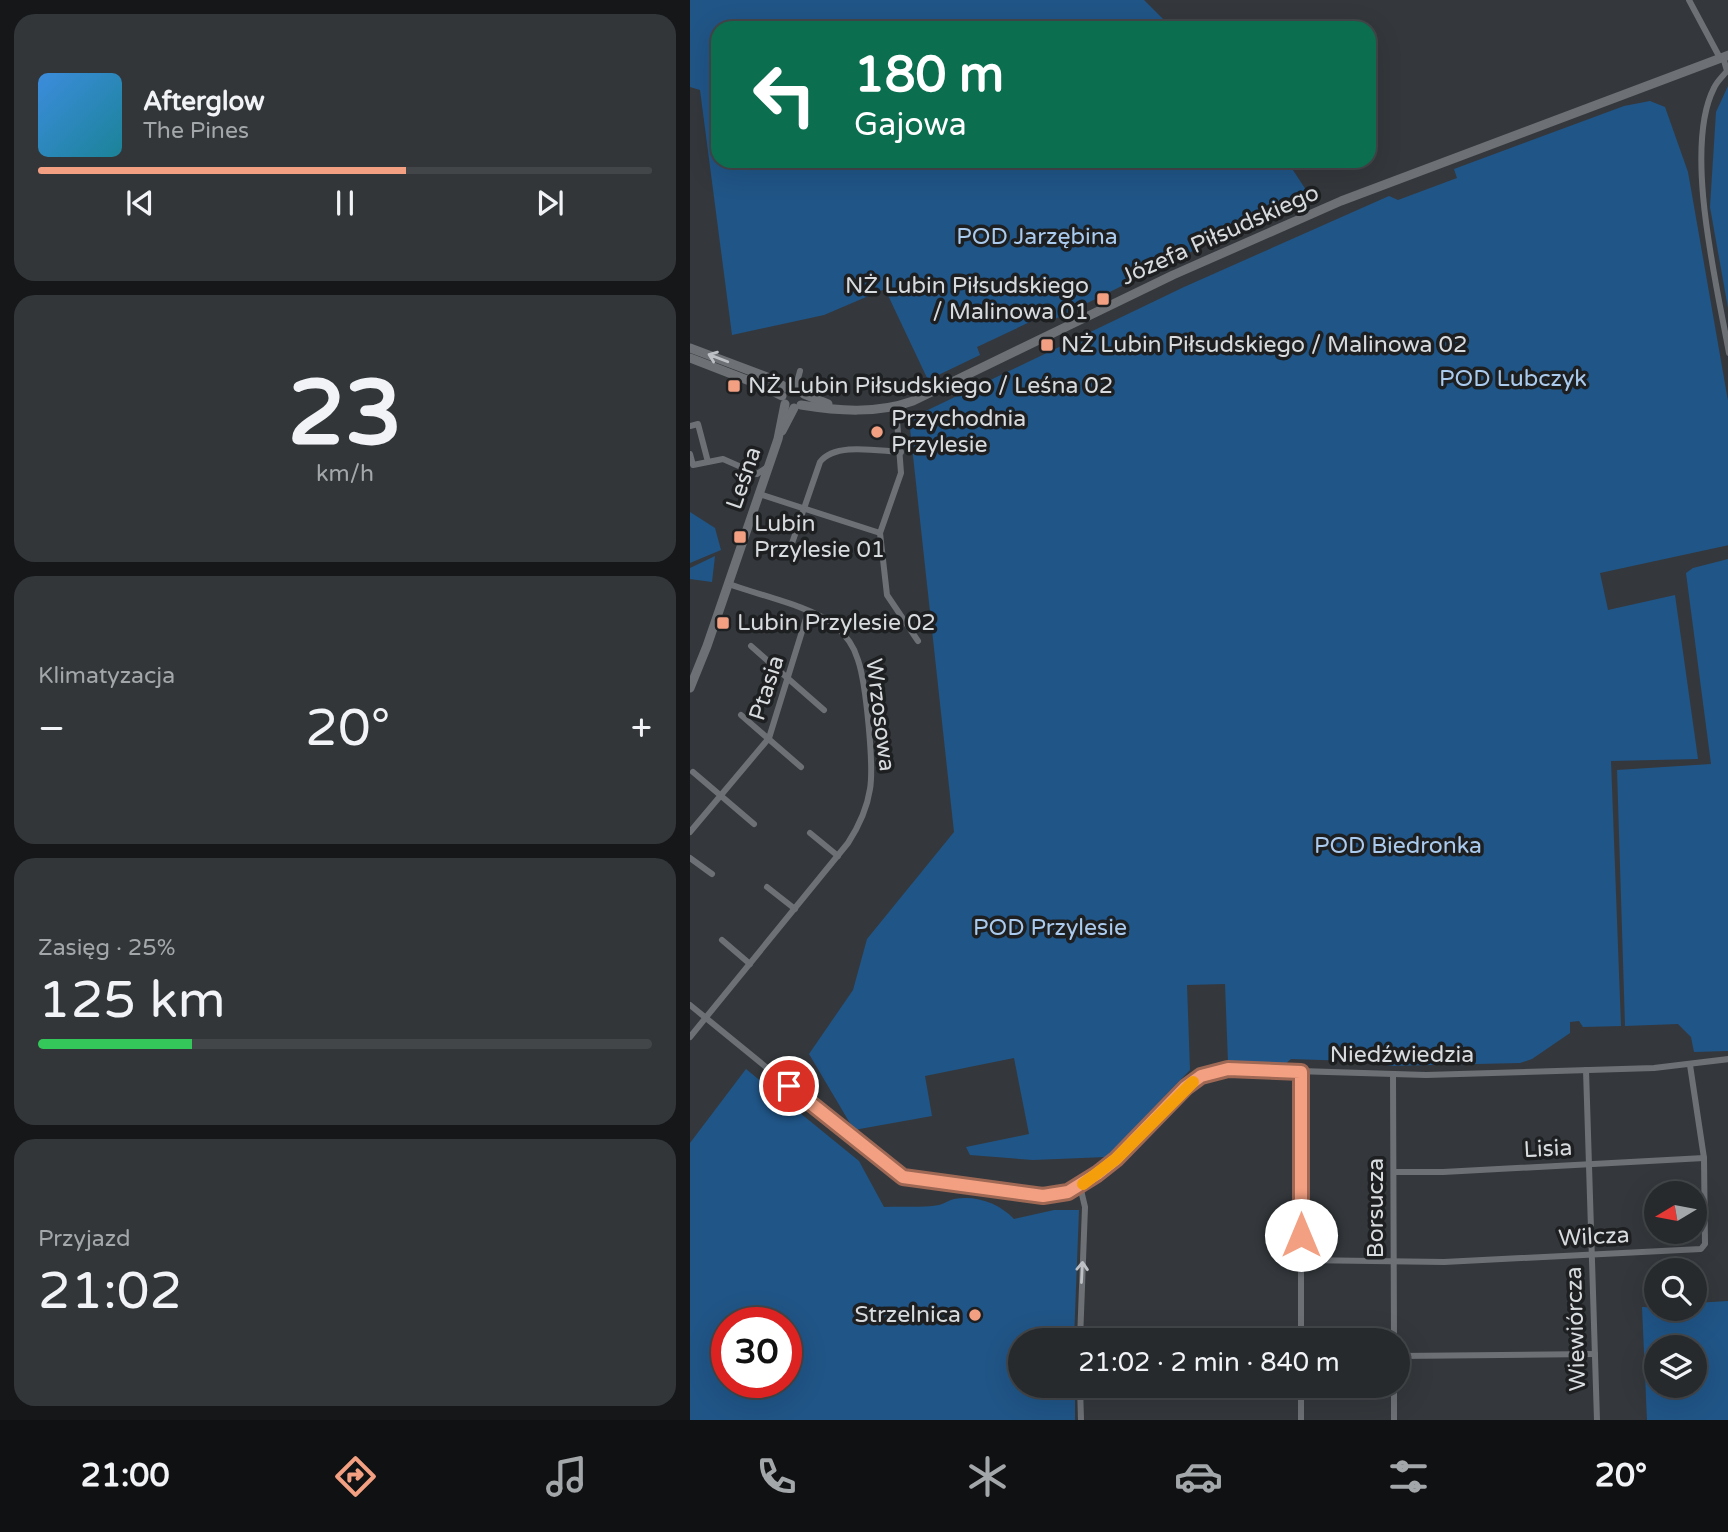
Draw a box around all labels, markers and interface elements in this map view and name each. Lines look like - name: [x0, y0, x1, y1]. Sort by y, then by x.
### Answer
- text: 180 m: [854, 46, 1004, 105]
- icon: left: [739, 49, 830, 140]
- text: Afterglow: [143, 86, 265, 117]
- text: Gajowa: [854, 106, 967, 144]
- text: The Pines: [143, 117, 249, 145]
- street label: Józefa Piłsudskiego: [1117, 179, 1323, 291]
- icon: previous: [121, 184, 159, 222]
- icon: pause: [326, 184, 364, 222]
- icon: next: [531, 184, 569, 222]
- park label: POD Jarzębina: [956, 223, 1118, 251]
- place label: NŻ Lubin Piłsudskiego / Malinowa 01: [845, 272, 1089, 326]
- marker: NŻ Lubin Piłsudskiego / Malinowa 01: [1095, 291, 1111, 307]
- place label: NŻ Lubin Piłsudskiego / Malinowa 02: [1061, 331, 1467, 359]
- marker: NŻ Lubin Piłsudskiego / Malinowa 02: [1039, 337, 1055, 353]
- one-way arrow: [708, 351, 730, 364]
- text: 23: [288, 359, 402, 469]
- park label: POD Lubczyk: [1439, 365, 1587, 393]
- place label: NŻ Lubin Piłsudskiego / Leśna 02: [748, 372, 1113, 400]
- marker: NŻ Lubin Piłsudskiego / Leśna 02: [726, 378, 742, 394]
- place label: Przychodnia Przylesie: [891, 405, 1026, 459]
- marker: Przychodnia Przylesie: [869, 424, 885, 440]
- street label: Leśna: [720, 443, 768, 513]
- text: km/h: [316, 460, 374, 488]
- place label: Lubin Przylesie 01: [754, 510, 885, 564]
- marker: Lubin Przylesie 01: [732, 529, 748, 545]
- place label: Lubin Przylesie 02: [737, 609, 936, 637]
- marker: Lubin Przylesie 02: [715, 615, 731, 631]
- street label: Ptasia: [743, 652, 791, 724]
- street label: Wrzosowa: [859, 657, 901, 773]
- text: Klimatyzacja: [38, 662, 175, 690]
- text: 20°: [305, 697, 390, 760]
- text: −: [38, 706, 65, 752]
- text: +: [631, 706, 652, 752]
- park label: POD Biedronka: [1314, 832, 1482, 860]
- park label: POD Przylesie: [973, 914, 1127, 942]
- text: Zasięg · 25%: [38, 934, 175, 962]
- text: 125 km: [38, 969, 226, 1032]
- street label: Niedźwiedzia: [1330, 1041, 1474, 1069]
- pin: [759, 1056, 819, 1116]
- icon: arrive: [770, 1067, 808, 1105]
- street label: Lisia: [1523, 1134, 1573, 1164]
- street label: Borsucza: [1362, 1158, 1390, 1258]
- north arrow: [1644, 1181, 1707, 1244]
- map controls: [1644, 1181, 1707, 1398]
- position arrow: [1264, 1198, 1338, 1272]
- street label: Wilcza: [1558, 1221, 1630, 1253]
- text: Przyjazd: [38, 1225, 131, 1253]
- button: search: [1644, 1258, 1707, 1321]
- text: 21:02: [38, 1260, 182, 1323]
- one-way arrow: [1075, 1261, 1088, 1284]
- street label: Wiewiórcza: [1560, 1266, 1592, 1392]
- place label: Strzelnica: [855, 1301, 961, 1329]
- speed limit sign: 30: [711, 1307, 802, 1398]
- marker: Strzelnica: [967, 1307, 983, 1323]
- button: layers: [1644, 1335, 1707, 1398]
- text: 21:02 · 2 min · 840 m: [1078, 1347, 1340, 1378]
- icon: directions: [331, 1452, 380, 1501]
- icon: music: [542, 1452, 591, 1501]
- icon: phone: [752, 1452, 801, 1501]
- icon: climate: [963, 1452, 1012, 1501]
- icon: car: [1174, 1452, 1223, 1501]
- icon: filters: [1384, 1452, 1433, 1501]
- text: 21:00: [81, 1457, 170, 1495]
- text: 20°: [1595, 1457, 1647, 1495]

